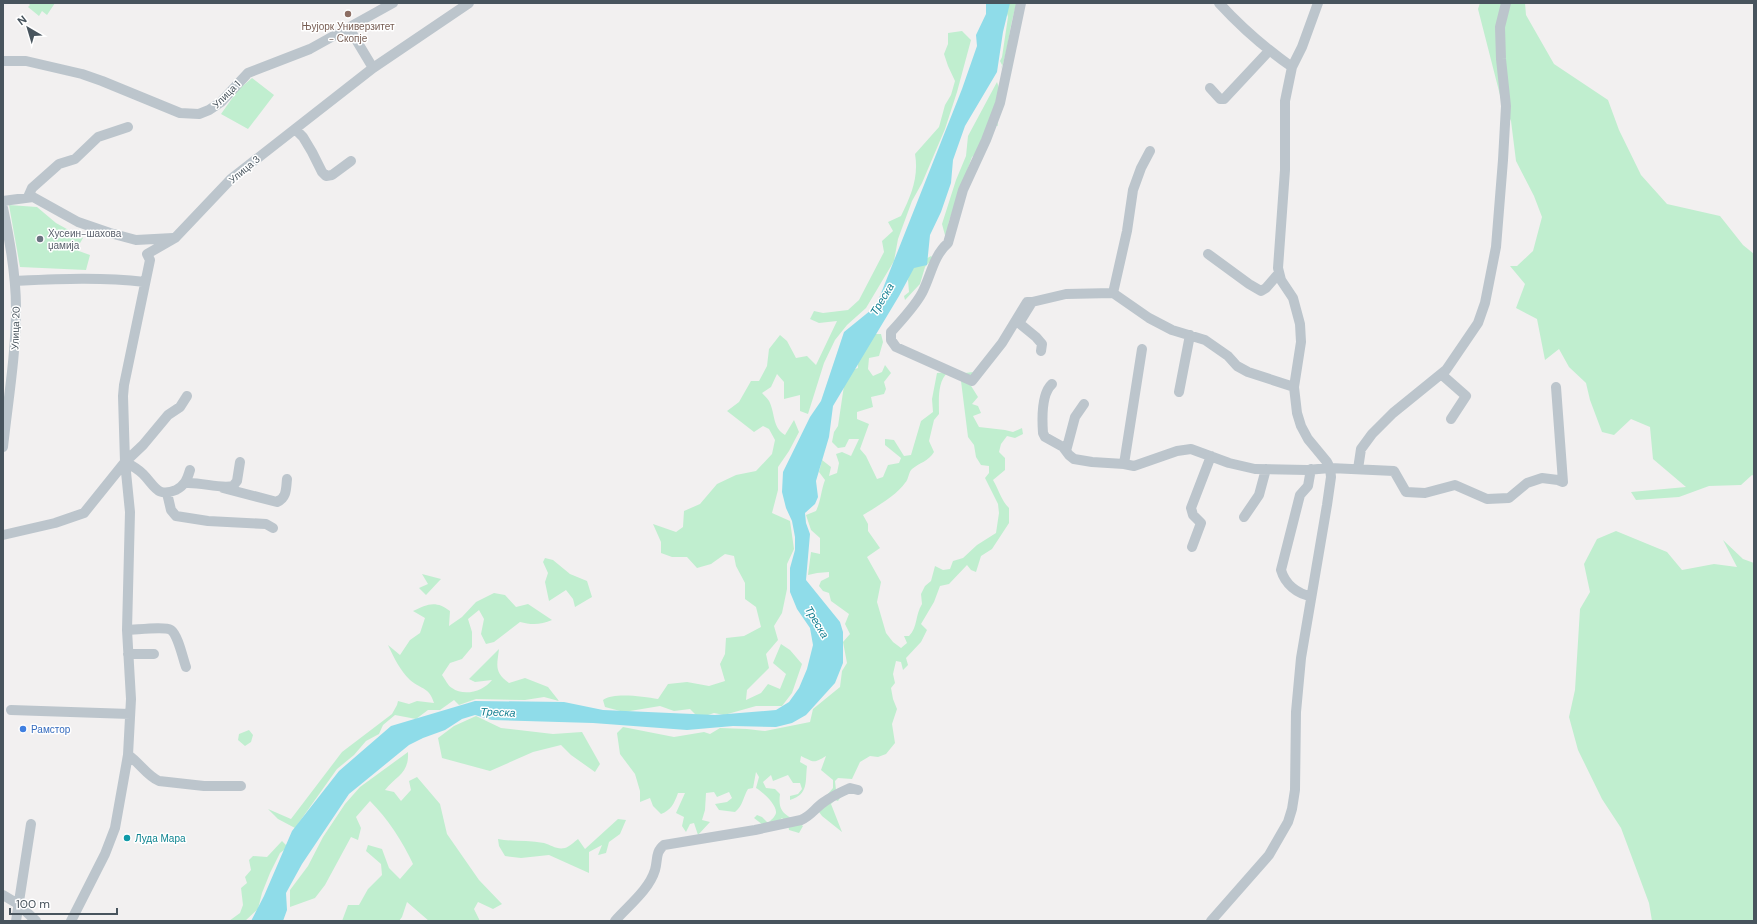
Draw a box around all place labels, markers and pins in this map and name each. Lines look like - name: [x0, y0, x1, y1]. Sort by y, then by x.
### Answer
- marker: Њујорк Универзитет - Скопје: [343, 9, 353, 19]
- place label: Њујорк Универзитет - Скопје: [301, 20, 395, 45]
- place label: Хусеин-шахова џамија: [48, 227, 122, 252]
- marker: Хусеин-шахова џамија: [35, 234, 45, 244]
- place label: Рамстор: [31, 723, 71, 736]
- marker: Рамстор: [18, 724, 28, 734]
- place label: Луда Мара: [135, 832, 186, 845]
- marker: Луда Мара: [122, 833, 132, 843]

